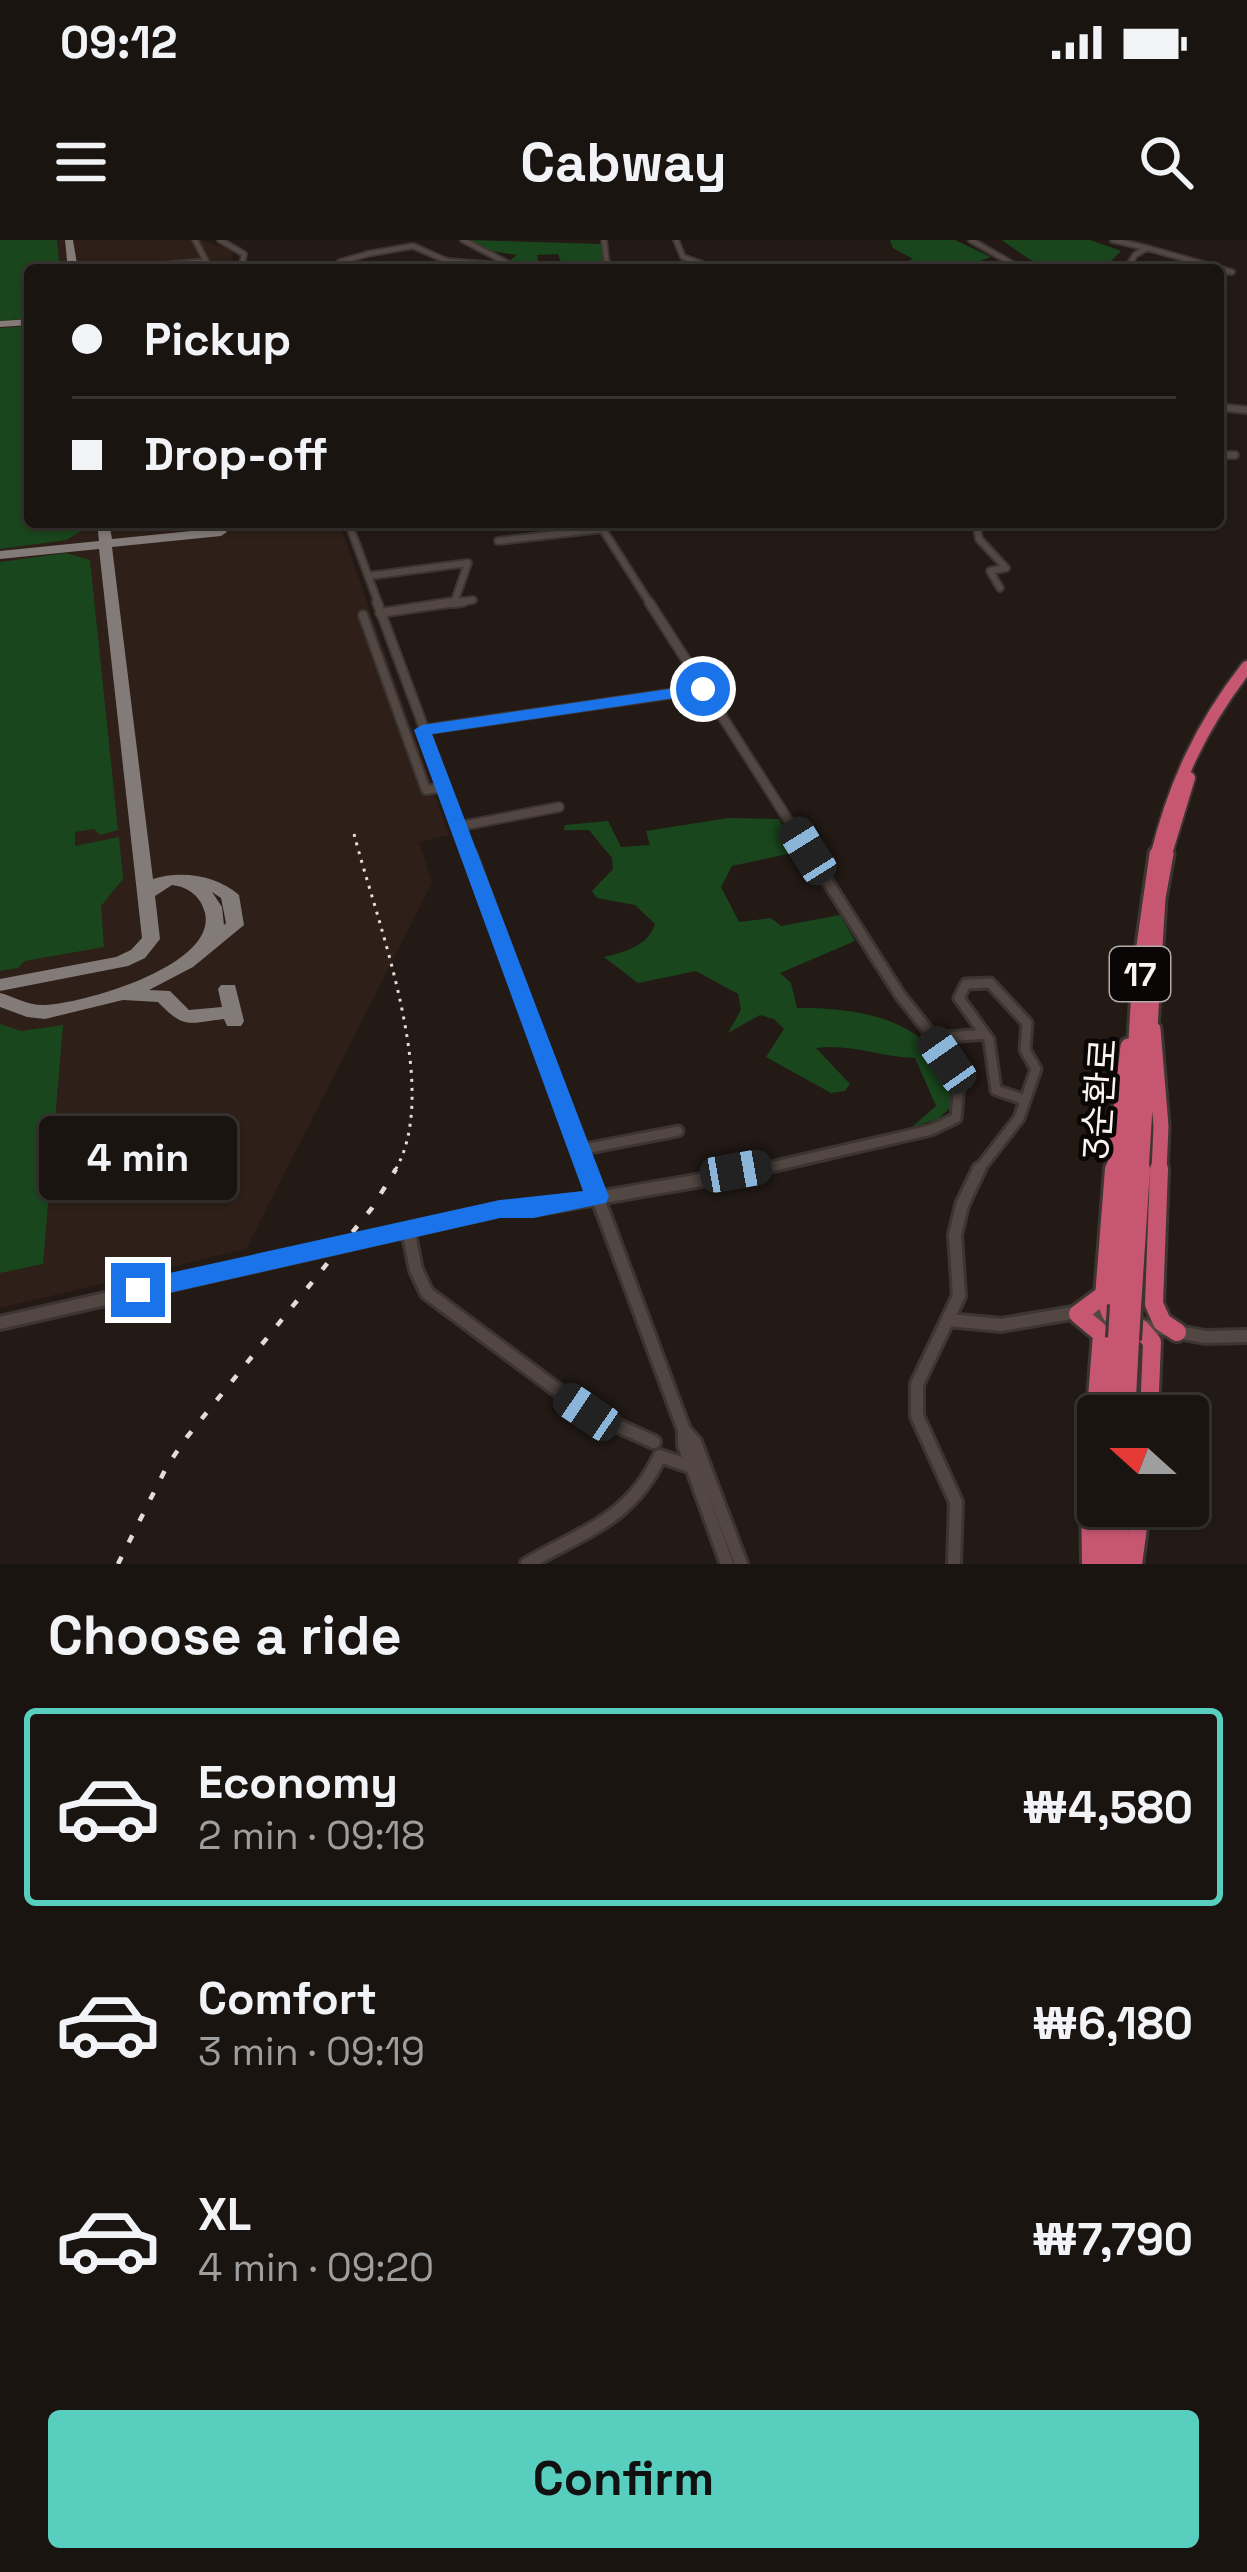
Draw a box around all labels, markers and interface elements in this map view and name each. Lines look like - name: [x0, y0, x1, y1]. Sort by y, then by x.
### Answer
- text: 09:12: [60, 14, 177, 71]
- text: Cabway: [520, 128, 727, 197]
- icon: menu: [48, 129, 114, 195]
- icon: search: [1133, 129, 1199, 195]
- text: Pickup: [144, 311, 291, 368]
- text: Drop-off: [144, 426, 328, 483]
- route start: [676, 662, 730, 716]
- car: [774, 811, 842, 891]
- road number: 17: [1110, 947, 1170, 1001]
- car: [912, 1020, 982, 1100]
- street label: 3순환로: [1073, 1037, 1127, 1161]
- callout: 4 min: [39, 1116, 237, 1200]
- text: 4 min: [87, 1133, 189, 1182]
- car: [697, 1147, 775, 1195]
- route end: [111, 1263, 165, 1317]
- car: [547, 1377, 627, 1447]
- north arrow: [1077, 1395, 1209, 1527]
- map controls: [1077, 1395, 1209, 1527]
- text: Choose a ride: [48, 1601, 402, 1670]
- icon: car: [54, 1753, 162, 1861]
- text: Economy: [198, 1754, 398, 1811]
- text: ₩4,580: [1022, 1779, 1193, 1836]
- text: 2 min · 09:18: [198, 1811, 425, 1860]
- icon: car: [54, 1969, 162, 2077]
- text: Comfort: [198, 1970, 377, 2027]
- text: ₩6,180: [1032, 1995, 1193, 2052]
- text: 3 min · 09:19: [198, 2027, 425, 2076]
- icon: car: [54, 2185, 162, 2293]
- text: XL: [198, 2186, 251, 2243]
- text: ₩7,790: [1032, 2211, 1193, 2268]
- text: 4 min · 09:20: [198, 2243, 434, 2292]
- button: Confirm: [48, 2410, 1199, 2548]

